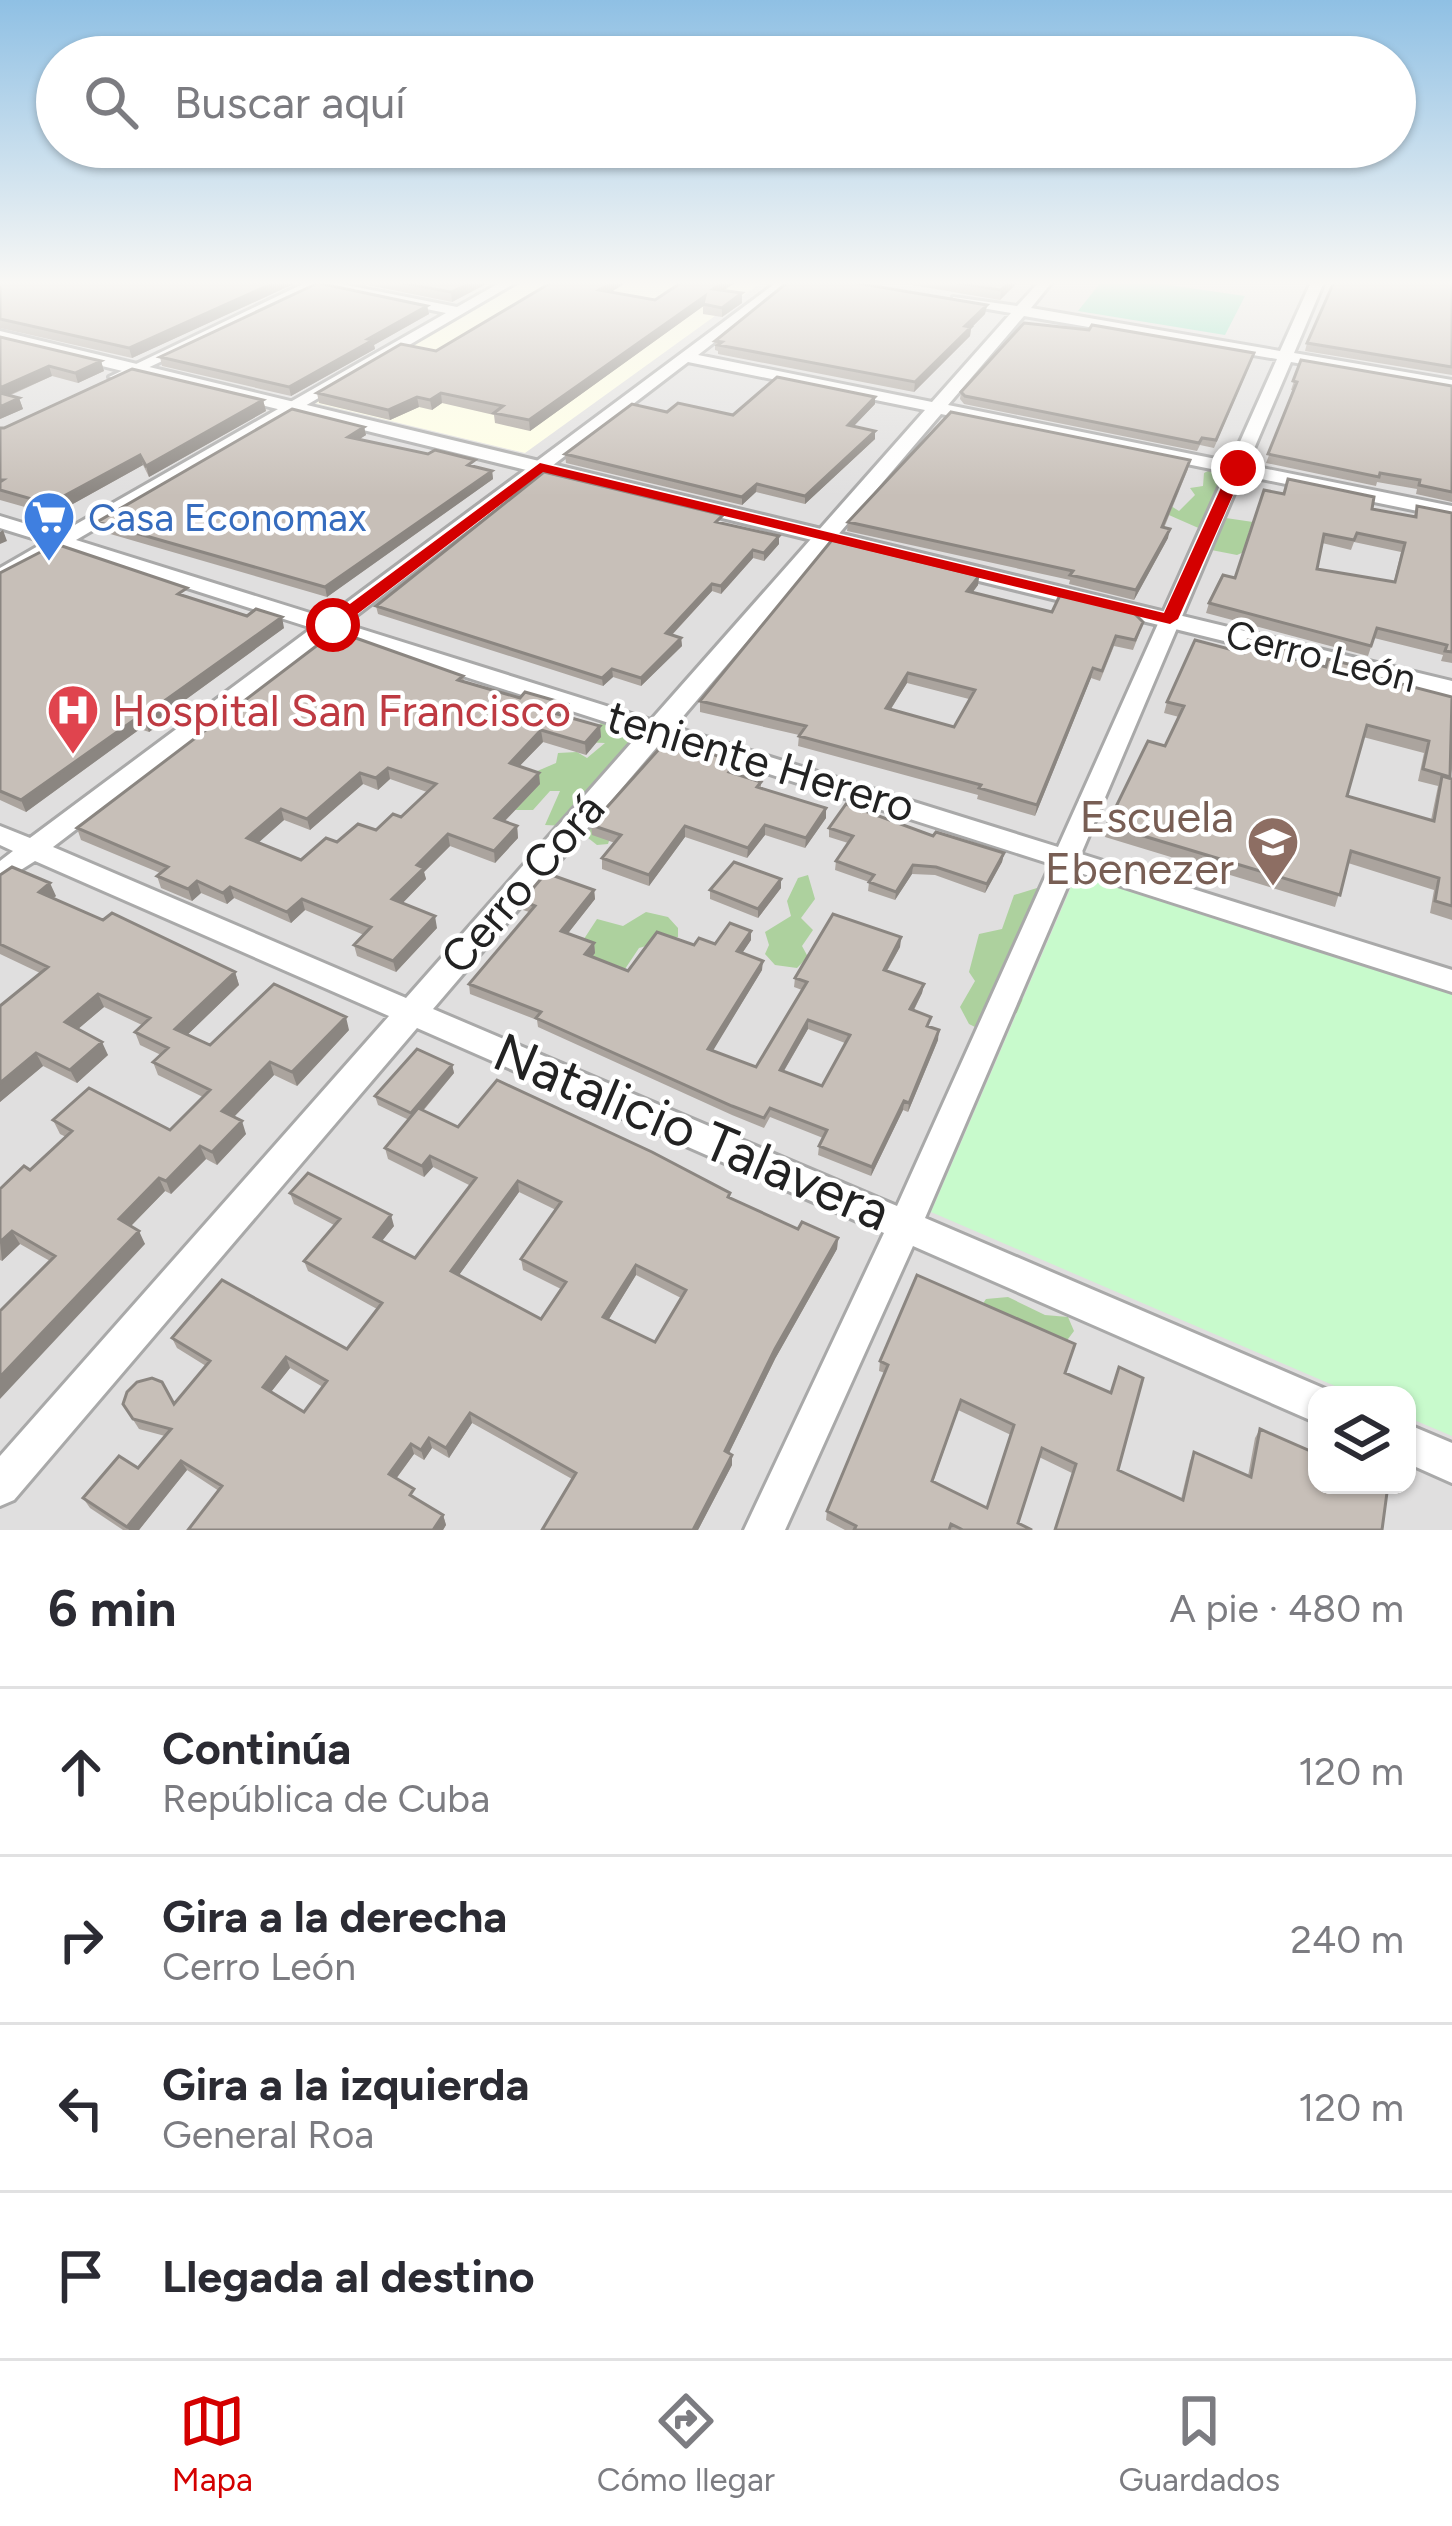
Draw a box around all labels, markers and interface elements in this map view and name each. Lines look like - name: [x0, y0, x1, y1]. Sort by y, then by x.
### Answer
- search box: [36, 36, 1416, 168]
- icon: search: [78, 69, 144, 135]
- text: Buscar aquí: [174, 75, 406, 129]
- route end: [1211, 441, 1265, 495]
- supermarket icon: Casa Economax: [21, 489, 77, 563]
- place label: Casa Economax: [88, 494, 367, 541]
- route start: [306, 598, 360, 652]
- street label: Cerro León: [1221, 610, 1421, 702]
- hospital icon: Hospital San Francisco: [45, 682, 101, 756]
- place label: Hospital San Francisco: [112, 683, 571, 737]
- street label: teniente Herero: [601, 689, 921, 833]
- street label: Cerro Corá: [429, 782, 615, 984]
- place label: Escuela Ebenezer: [1045, 789, 1234, 895]
- school or university icon: Escuela Ebenezer: [1245, 814, 1301, 888]
- street label: Natalicio Talavera: [484, 1019, 900, 1245]
- map controls: [1308, 1386, 1416, 1494]
- button: layers: [1308, 1386, 1416, 1494]
- text: 6 min: [48, 1578, 177, 1639]
- text: A pie · 480 m: [1169, 1585, 1404, 1632]
- text: Continúa: [162, 1721, 351, 1775]
- icon: ahead: [48, 1739, 114, 1805]
- text: 120 m: [1298, 1748, 1404, 1795]
- text: República de Cuba: [162, 1775, 490, 1822]
- text: Gira a la derecha: [162, 1889, 507, 1943]
- icon: right: [48, 1907, 114, 1973]
- text: 240 m: [1290, 1916, 1404, 1963]
- text: Cerro León: [162, 1943, 356, 1990]
- text: Gira a la izquierda: [162, 2057, 529, 2111]
- icon: left: [48, 2075, 114, 2141]
- text: 120 m: [1298, 2084, 1404, 2131]
- text: General Roa: [162, 2111, 374, 2158]
- icon: arrive: [48, 2243, 114, 2309]
- text: Llegada al destino: [162, 2249, 535, 2303]
- tab: Mapa: [172, 2388, 253, 2499]
- tab: Cómo llegar: [597, 2388, 775, 2499]
- tab: Guardados: [1119, 2388, 1280, 2499]

